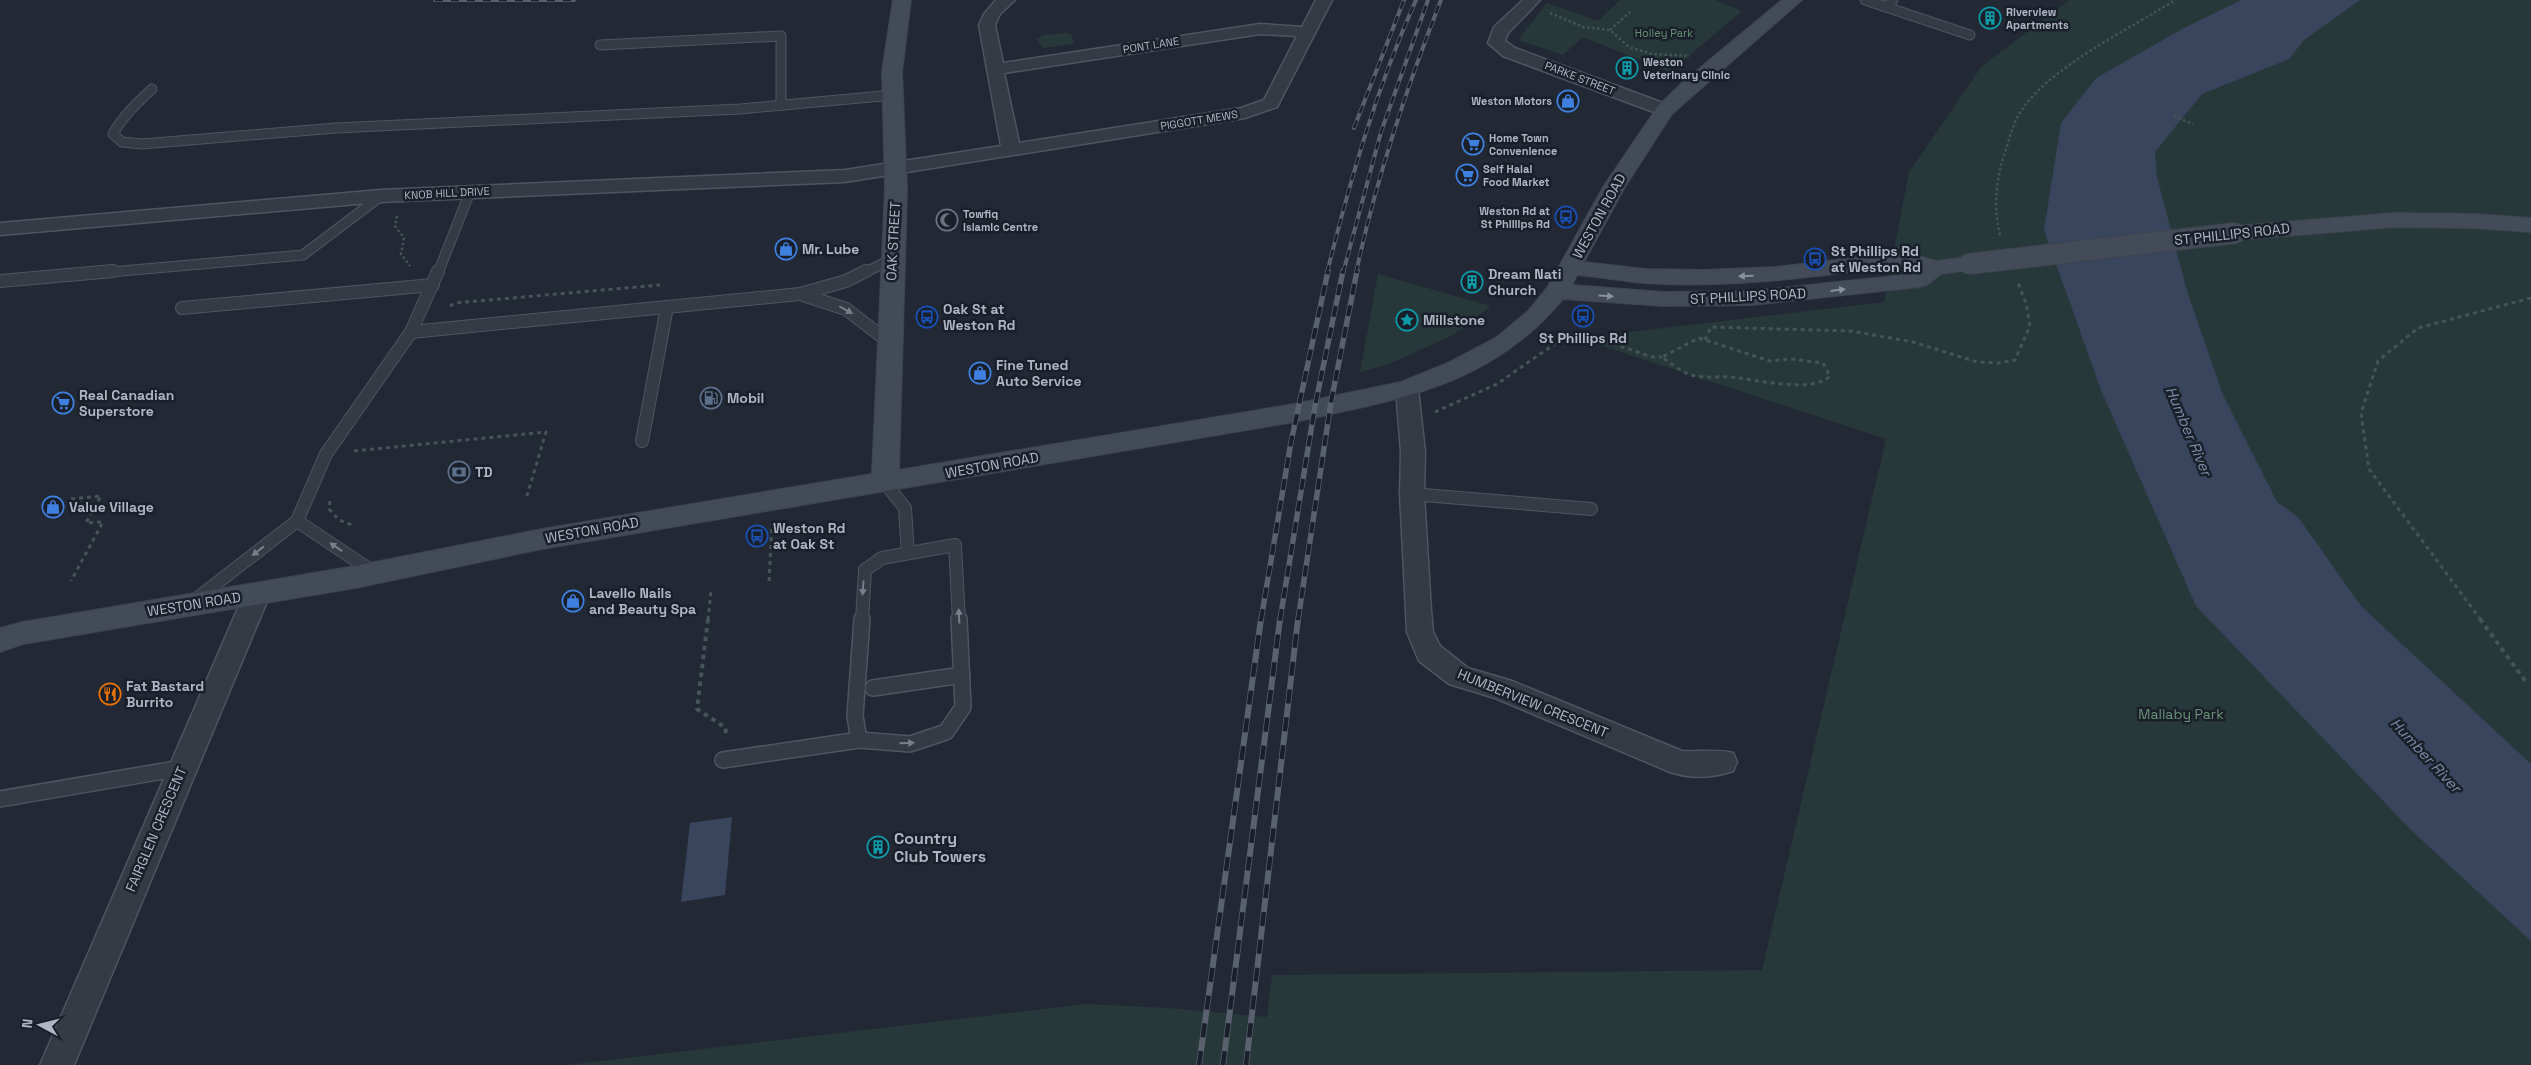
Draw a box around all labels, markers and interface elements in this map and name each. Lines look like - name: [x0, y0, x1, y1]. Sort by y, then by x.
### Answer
- place label: Riverview Apartments: [2006, 5, 2069, 32]
- building icon: Riverview Apartments: [1978, 6, 2002, 30]
- park label: Holley Park: [1635, 26, 1693, 40]
- street label: PONT LANE: [1122, 34, 1180, 56]
- place label: Weston Veterinary Clinic: [1643, 55, 1731, 82]
- building icon: Weston Veterinary Clinic: [1615, 56, 1639, 80]
- street label: PARKE STREET: [1543, 58, 1618, 98]
- shop icon: Weston Motors: [1556, 89, 1580, 113]
- place label: Weston Motors: [1471, 94, 1552, 108]
- street label: PIGGOTT MEWS: [1159, 107, 1239, 133]
- place label: Home Town Convenience: [1489, 131, 1557, 158]
- supermarket icon: Home Town Convenience: [1461, 132, 1485, 156]
- place label: Seif Halal Food Market: [1483, 162, 1550, 189]
- supermarket icon: Seif Halal Food Market: [1455, 163, 1479, 187]
- street label: WESTON ROAD: [1568, 170, 1630, 262]
- street label: KNOB HILL DRIVE: [404, 184, 490, 202]
- street label: OAK STREET: [882, 201, 904, 281]
- place label: Weston Rd at St Phillips Rd: [1479, 204, 1550, 231]
- bus stop icon: Weston Rd at St Phillips Rd: [1554, 205, 1578, 229]
- place label: Towfiq Islamic Centre: [963, 207, 1038, 234]
- mosque icon: Towfiq Islamic Centre: [935, 208, 959, 232]
- street label: ST PHILLIPS ROAD: [2173, 219, 2291, 249]
- shop icon: Mr. Lube: [774, 237, 798, 261]
- place label: Mr. Lube: [802, 240, 859, 258]
- place label: St Phillips Rd at Weston Rd: [1831, 242, 1921, 276]
- bus stop icon: St Phillips Rd at Weston Rd: [1803, 247, 1827, 271]
- place label: Dream Nati Church: [1488, 265, 1561, 299]
- building icon: Dream Nati Church: [1460, 270, 1484, 294]
- one-way arrow: [1738, 272, 1754, 280]
- street label: ST PHILLIPS ROAD: [1690, 284, 1806, 308]
- one-way arrow: [1830, 286, 1846, 294]
- one-way arrow: [1598, 292, 1614, 300]
- place label: Oak St at Weston Rd: [943, 300, 1015, 334]
- bus stop icon: St Phillips Rd: [1571, 304, 1595, 328]
- bus stop icon: Oak St at Weston Rd: [915, 305, 939, 329]
- one-way arrow: [839, 306, 854, 314]
- place icon: Millstone: [1395, 308, 1419, 332]
- place label: Millstone: [1423, 311, 1485, 329]
- place label: St Phillips Rd: [1539, 329, 1627, 347]
- place label: Fine Tuned Auto Service: [996, 356, 1082, 390]
- shop icon: Fine Tuned Auto Service: [968, 361, 992, 385]
- water label: Humber River: [2162, 383, 2217, 480]
- place label: Real Canadian Superstore: [79, 386, 174, 420]
- fuel station icon: Mobil: [699, 386, 723, 410]
- place label: Mobil: [727, 389, 764, 407]
- supermarket icon: Real Canadian Superstore: [51, 391, 75, 415]
- street label: WESTON ROAD: [944, 448, 1040, 482]
- bank icon: TD: [447, 460, 471, 484]
- place label: TD: [475, 463, 493, 481]
- shop icon: Value Village: [41, 495, 65, 519]
- place label: Value Village: [69, 498, 154, 516]
- street label: WESTON ROAD: [544, 513, 640, 547]
- place label: Weston Rd at Oak St: [773, 519, 845, 553]
- bus stop icon: Weston Rd at Oak St: [745, 524, 769, 548]
- one-way arrow: [329, 542, 343, 552]
- one-way arrow: [252, 545, 265, 556]
- one-way arrow: [859, 581, 867, 597]
- place label: Lavello Nails and Beauty Spa: [589, 584, 696, 618]
- street label: WESTON ROAD: [146, 588, 242, 620]
- shop icon: Lavello Nails and Beauty Spa: [561, 589, 585, 613]
- one-way arrow: [954, 608, 962, 624]
- street label: HUMBERVIEW CRESCENT: [1455, 665, 1611, 741]
- place label: Fat Bastard Burrito: [126, 677, 204, 711]
- restaurant icon: Fat Bastard Burrito: [98, 682, 122, 706]
- park label: Mallaby Park: [2138, 705, 2224, 723]
- water label: Humber River: [2387, 714, 2466, 797]
- one-way arrow: [900, 738, 916, 746]
- street label: FAIRGLEN CRESCENT: [121, 764, 191, 894]
- place label: Country Club Towers: [894, 828, 986, 867]
- building icon: Country Club Towers: [866, 835, 890, 859]
- north arrow: [15, 1000, 65, 1050]
- text: N: [18, 1018, 37, 1029]

